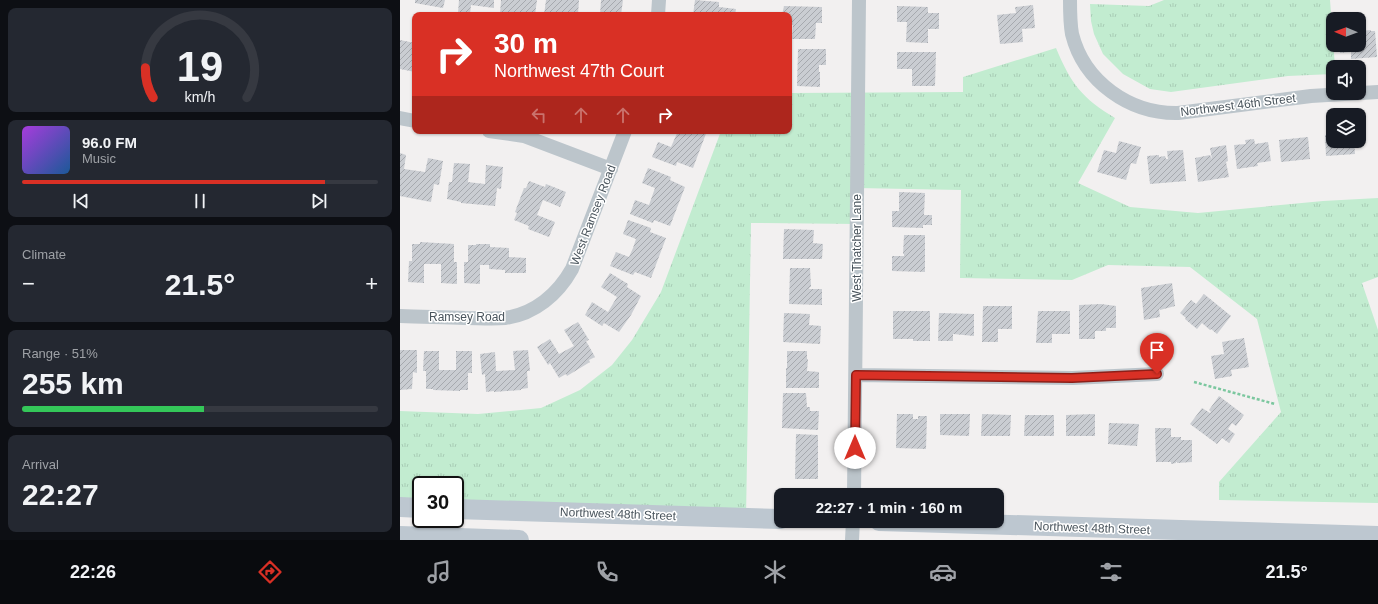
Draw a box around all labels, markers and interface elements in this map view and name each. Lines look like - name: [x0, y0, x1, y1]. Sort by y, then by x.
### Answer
- north arrow: [1326, 12, 1366, 52]
- map controls: [1326, 12, 1366, 148]
- icon: right: [428, 28, 480, 80]
- text: 30 m: [494, 28, 558, 59]
- text: 19: [177, 43, 223, 90]
- button: sound: [1326, 60, 1366, 100]
- text: Northwest 47th Court: [494, 61, 664, 81]
- text: km/h: [185, 89, 216, 105]
- street label: Northwest 46th Street: [1180, 91, 1297, 119]
- icon: left: [528, 104, 550, 126]
- icon: ahead: [570, 104, 592, 126]
- icon: ahead: [612, 104, 634, 126]
- icon: right: [654, 104, 676, 126]
- button: layers: [1326, 108, 1366, 148]
- text: 96.0 FM: [82, 134, 137, 151]
- text: Music: [82, 151, 116, 166]
- street label: West Ramsey Road: [567, 163, 619, 267]
- icon: previous: [70, 190, 92, 212]
- icon: pause: [189, 190, 211, 212]
- icon: next: [308, 190, 330, 212]
- street label: West Thatcher Lane: [850, 194, 864, 302]
- text: Climate: [22, 247, 66, 262]
- text: 21.5°: [165, 268, 235, 301]
- text: −: [22, 271, 35, 296]
- text: +: [365, 271, 378, 296]
- street label: Ramsey Road: [429, 310, 505, 324]
- pin: [1140, 333, 1174, 374]
- icon: arrive: [1146, 339, 1168, 361]
- text: Range · 51%: [22, 346, 98, 361]
- text: 255 km: [22, 367, 124, 400]
- position arrow: [834, 427, 876, 469]
- text: Arrival: [22, 457, 59, 472]
- speed limit sign: 30: [412, 476, 464, 528]
- text: 22:27: [22, 478, 99, 511]
- text: 22:27 · 1 min · 160 m: [816, 499, 962, 516]
- street label: Northwest 48th Street: [560, 505, 677, 523]
- street label: Northwest 48th Street: [1034, 519, 1151, 537]
- icon: directions: [256, 558, 284, 586]
- icon: music: [425, 558, 453, 586]
- icon: phone: [593, 558, 621, 586]
- icon: climate: [761, 558, 789, 586]
- icon: car: [929, 558, 957, 586]
- icon: filters: [1097, 558, 1125, 586]
- text: 22:26: [70, 562, 116, 582]
- text: 21.5°: [1266, 562, 1308, 582]

